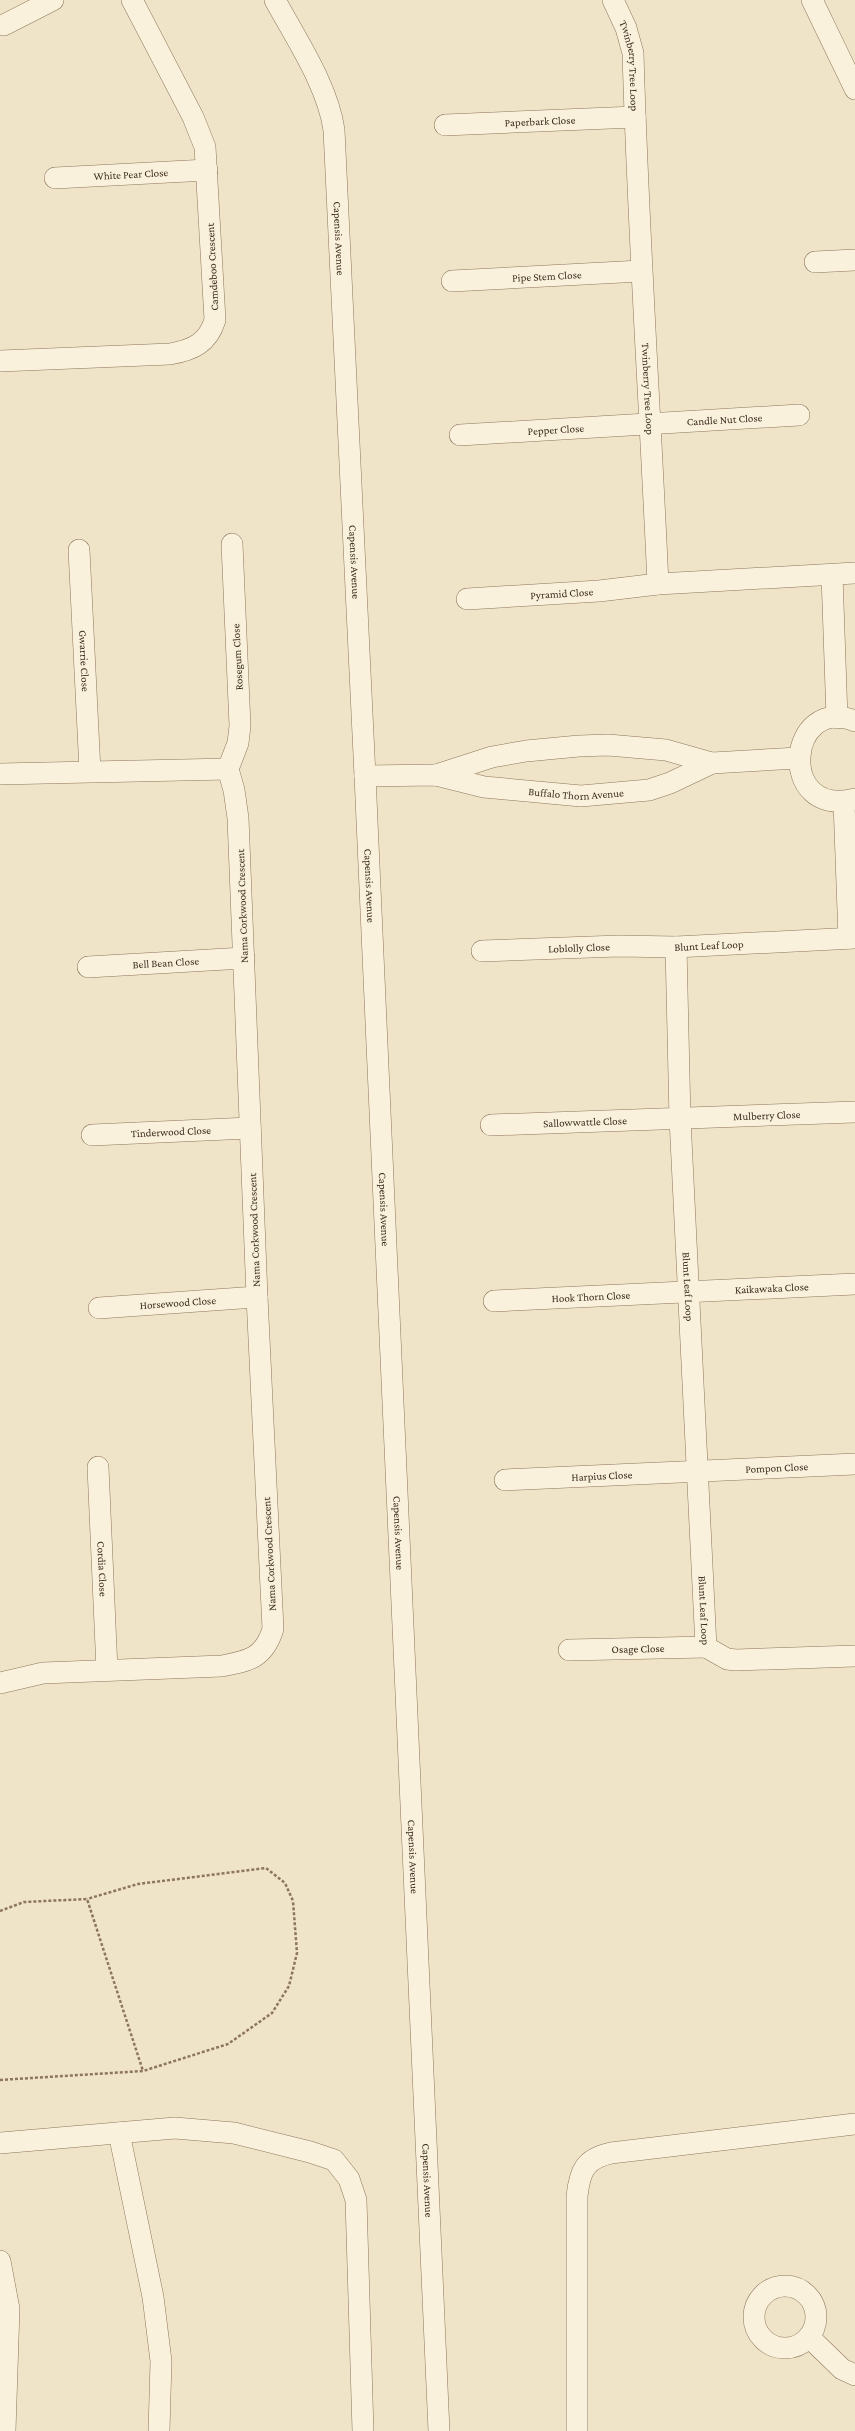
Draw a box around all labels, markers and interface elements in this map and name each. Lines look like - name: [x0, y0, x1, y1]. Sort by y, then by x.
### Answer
- street label: Twinberry Tree Loop: [617, 18, 641, 112]
- street label: Paperbark Close: [504, 114, 576, 129]
- street label: White Pear Close: [93, 166, 169, 182]
- street label: Capensis Avenue: [331, 201, 347, 276]
- street label: Camdeboo Crescent: [204, 223, 220, 311]
- street label: Pipe Stem Close: [512, 268, 582, 284]
- street label: Twinberry Tree Loop: [640, 343, 657, 435]
- street label: Candle Nut Close: [686, 411, 763, 428]
- street label: Pepper Close: [527, 422, 585, 437]
- street label: Capensis Avenue: [347, 525, 363, 599]
- street label: Pyramid Close: [530, 585, 594, 602]
- street label: Rosegum Close: [229, 623, 246, 691]
- street label: Gwarrie Close: [77, 630, 92, 692]
- street label: Buffalo Thorn Avenue: [528, 785, 624, 802]
- street label: Nama Corkwood Crescent: [234, 848, 250, 963]
- street label: Capensis Avenue: [362, 848, 378, 923]
- street label: Blunt Leaf Loop: [674, 938, 744, 953]
- street label: Loblolly Close: [548, 940, 610, 955]
- street label: Bell Bean Close: [132, 955, 200, 970]
- street label: Mulberry Close: [733, 1108, 801, 1122]
- street label: Sallowwattle Close: [543, 1114, 627, 1129]
- street label: Tinderwood Close: [131, 1124, 211, 1139]
- street label: Nama Corkwood Crescent: [246, 1172, 262, 1287]
- street label: Capensis Avenue: [376, 1172, 392, 1247]
- street label: Blunt Leaf Loop: [681, 1252, 696, 1322]
- street label: Kaikawaka Close: [734, 1280, 809, 1296]
- street label: Hook Thorn Close: [551, 1289, 631, 1304]
- street label: Horsewood Close: [139, 1294, 217, 1311]
- street label: Pompon Close: [745, 1460, 809, 1475]
- street label: Harpius Close: [571, 1468, 633, 1483]
- street label: Nama Corkwood Crescent: [260, 1496, 278, 1611]
- street label: Capensis Avenue: [391, 1496, 407, 1570]
- street label: Cordia Close: [95, 1541, 110, 1597]
- street label: Blunt Leaf Loop: [696, 1575, 712, 1646]
- street label: Osage Close: [611, 1642, 665, 1656]
- street label: Capensis Avenue: [405, 1819, 421, 1894]
- street label: Capensis Avenue: [420, 2143, 435, 2218]

